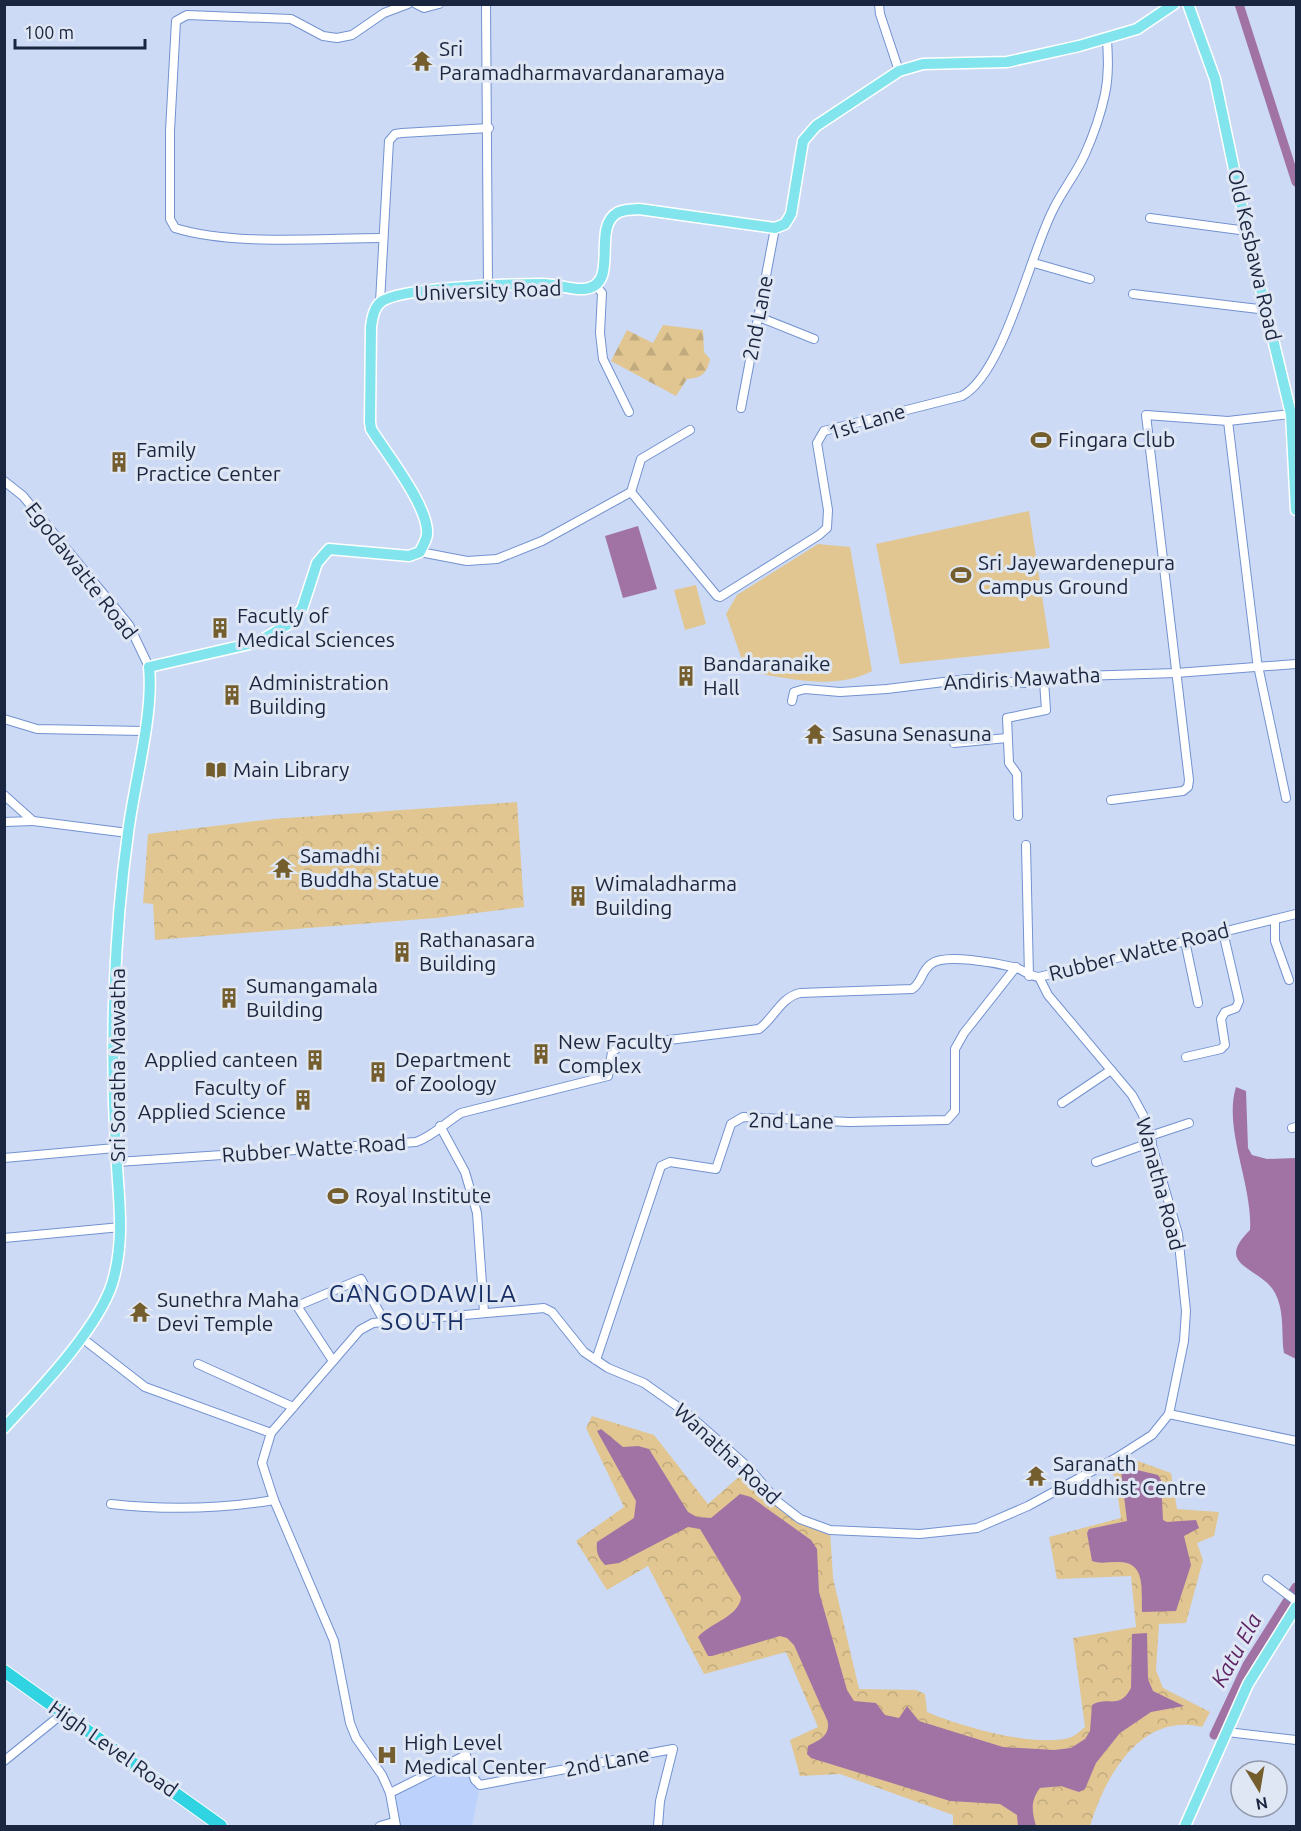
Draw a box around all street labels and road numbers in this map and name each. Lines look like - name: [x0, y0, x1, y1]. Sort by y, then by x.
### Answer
- street label: Old Kesbawa Road: [1224, 167, 1286, 343]
- street label: 2nd Lane: [737, 273, 777, 362]
- street label: University Road: [414, 275, 562, 305]
- street label: 1st Lane: [825, 398, 908, 444]
- street label: Egodawatte Road: [21, 497, 143, 644]
- street label: Andiris Mawatha: [943, 662, 1101, 694]
- street label: Rubber Watte Road: [1046, 917, 1231, 985]
- street label: Sri Soratha Mawatha: [105, 968, 129, 1162]
- street label: 2nd Lane: [748, 1107, 834, 1133]
- street label: Wanatha Road: [1132, 1115, 1190, 1253]
- street label: Rubber Watte Road: [221, 1130, 407, 1166]
- street label: Wanatha Road: [669, 1398, 786, 1509]
- street label: High Level Road: [45, 1695, 182, 1801]
- street label: 2nd Lane: [562, 1741, 651, 1781]

